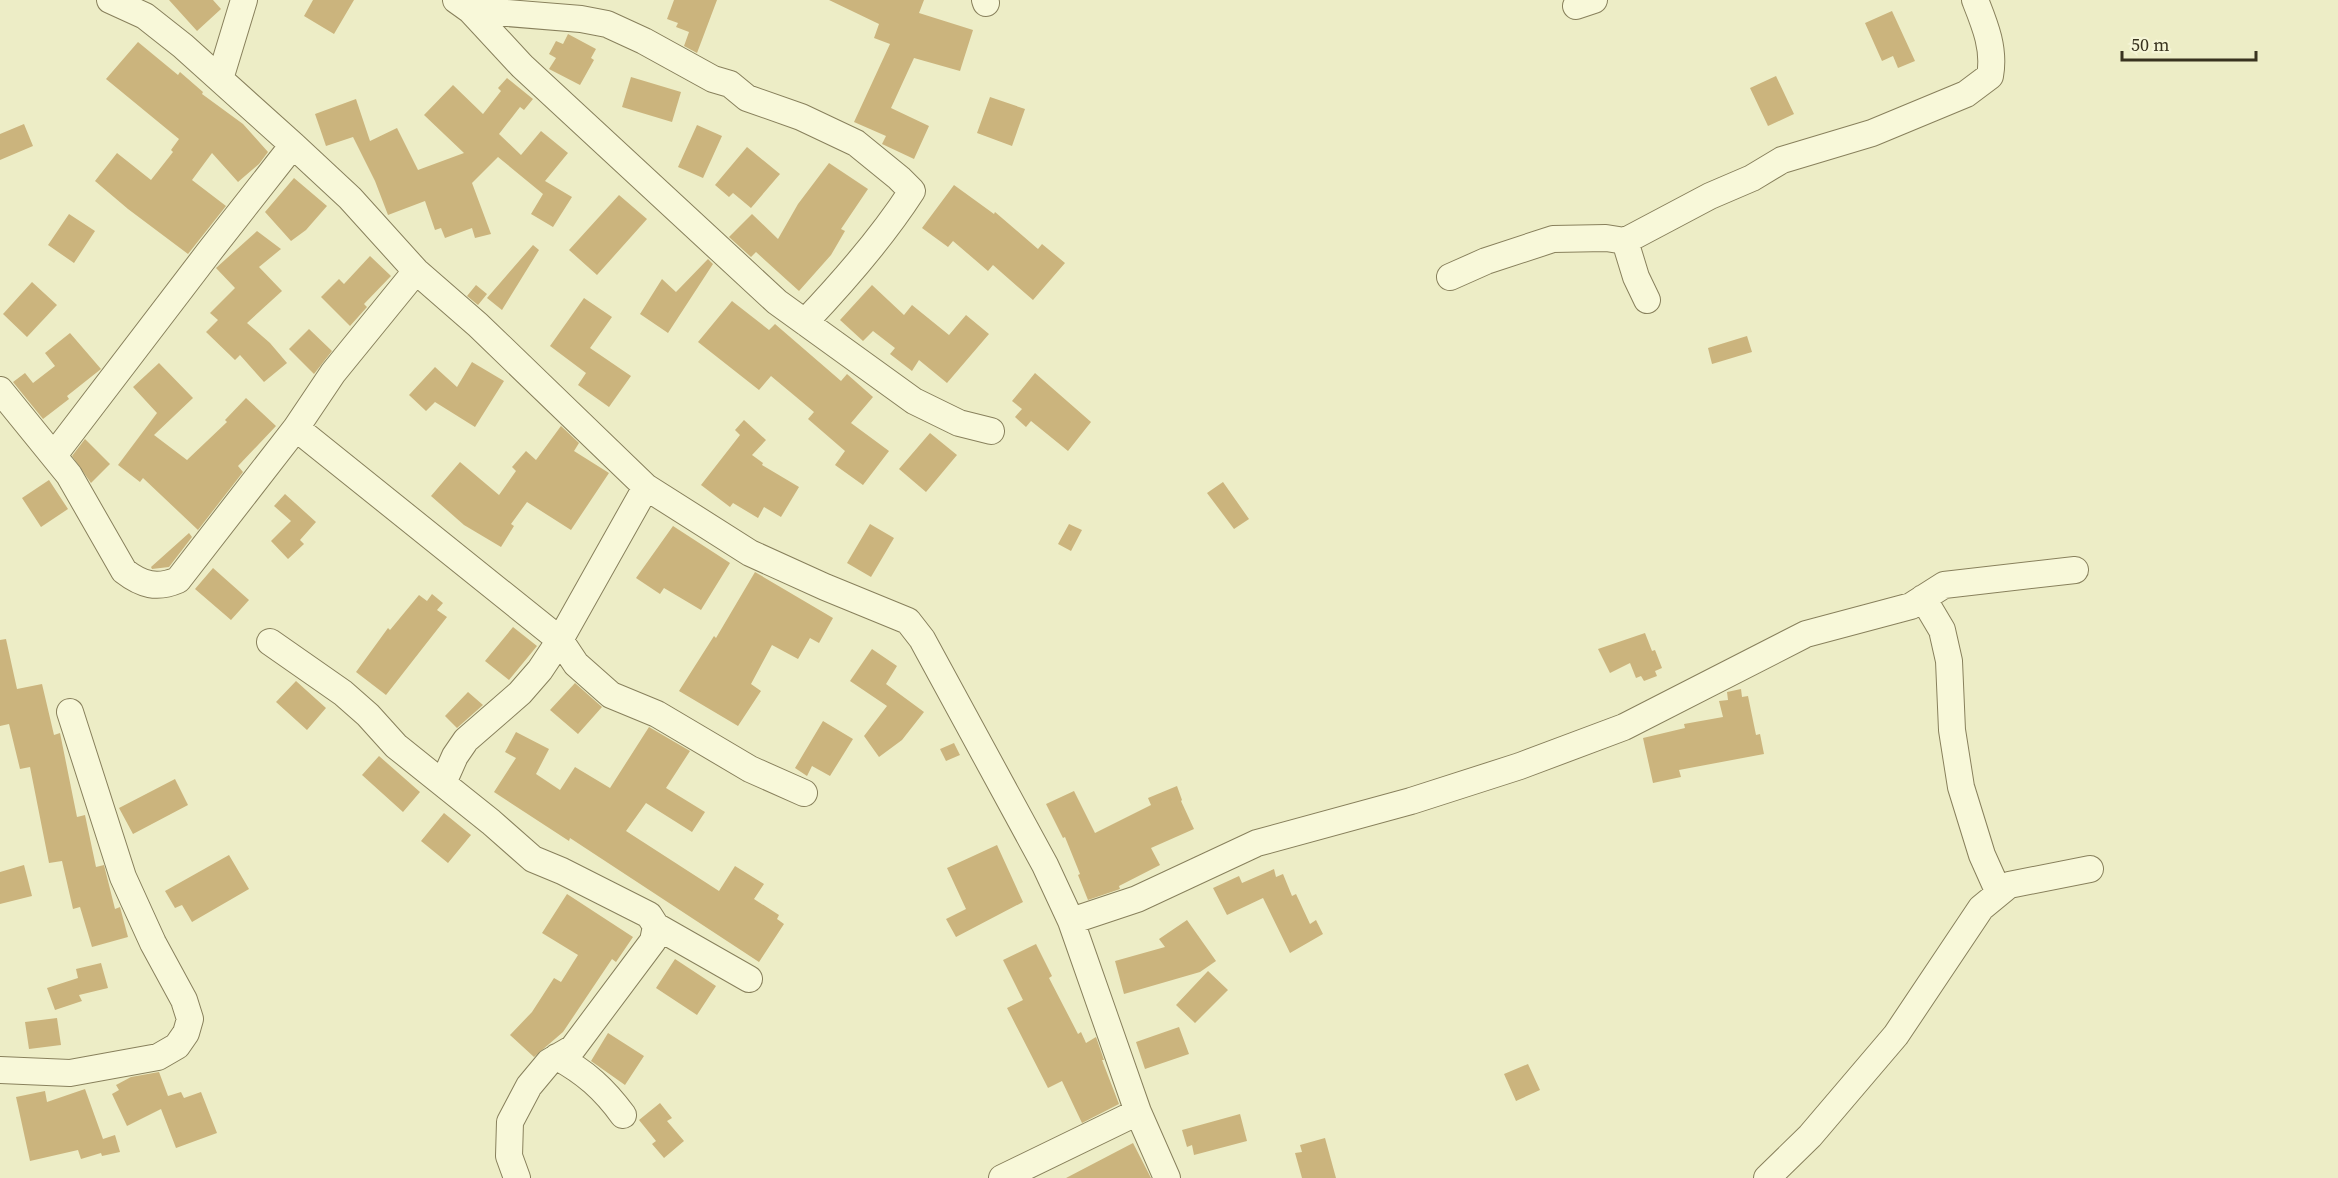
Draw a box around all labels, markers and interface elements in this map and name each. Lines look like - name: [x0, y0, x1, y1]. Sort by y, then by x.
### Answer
- scale bar: [2122, 24, 2256, 62]
- text: 50 m: [2131, 32, 2169, 57]

